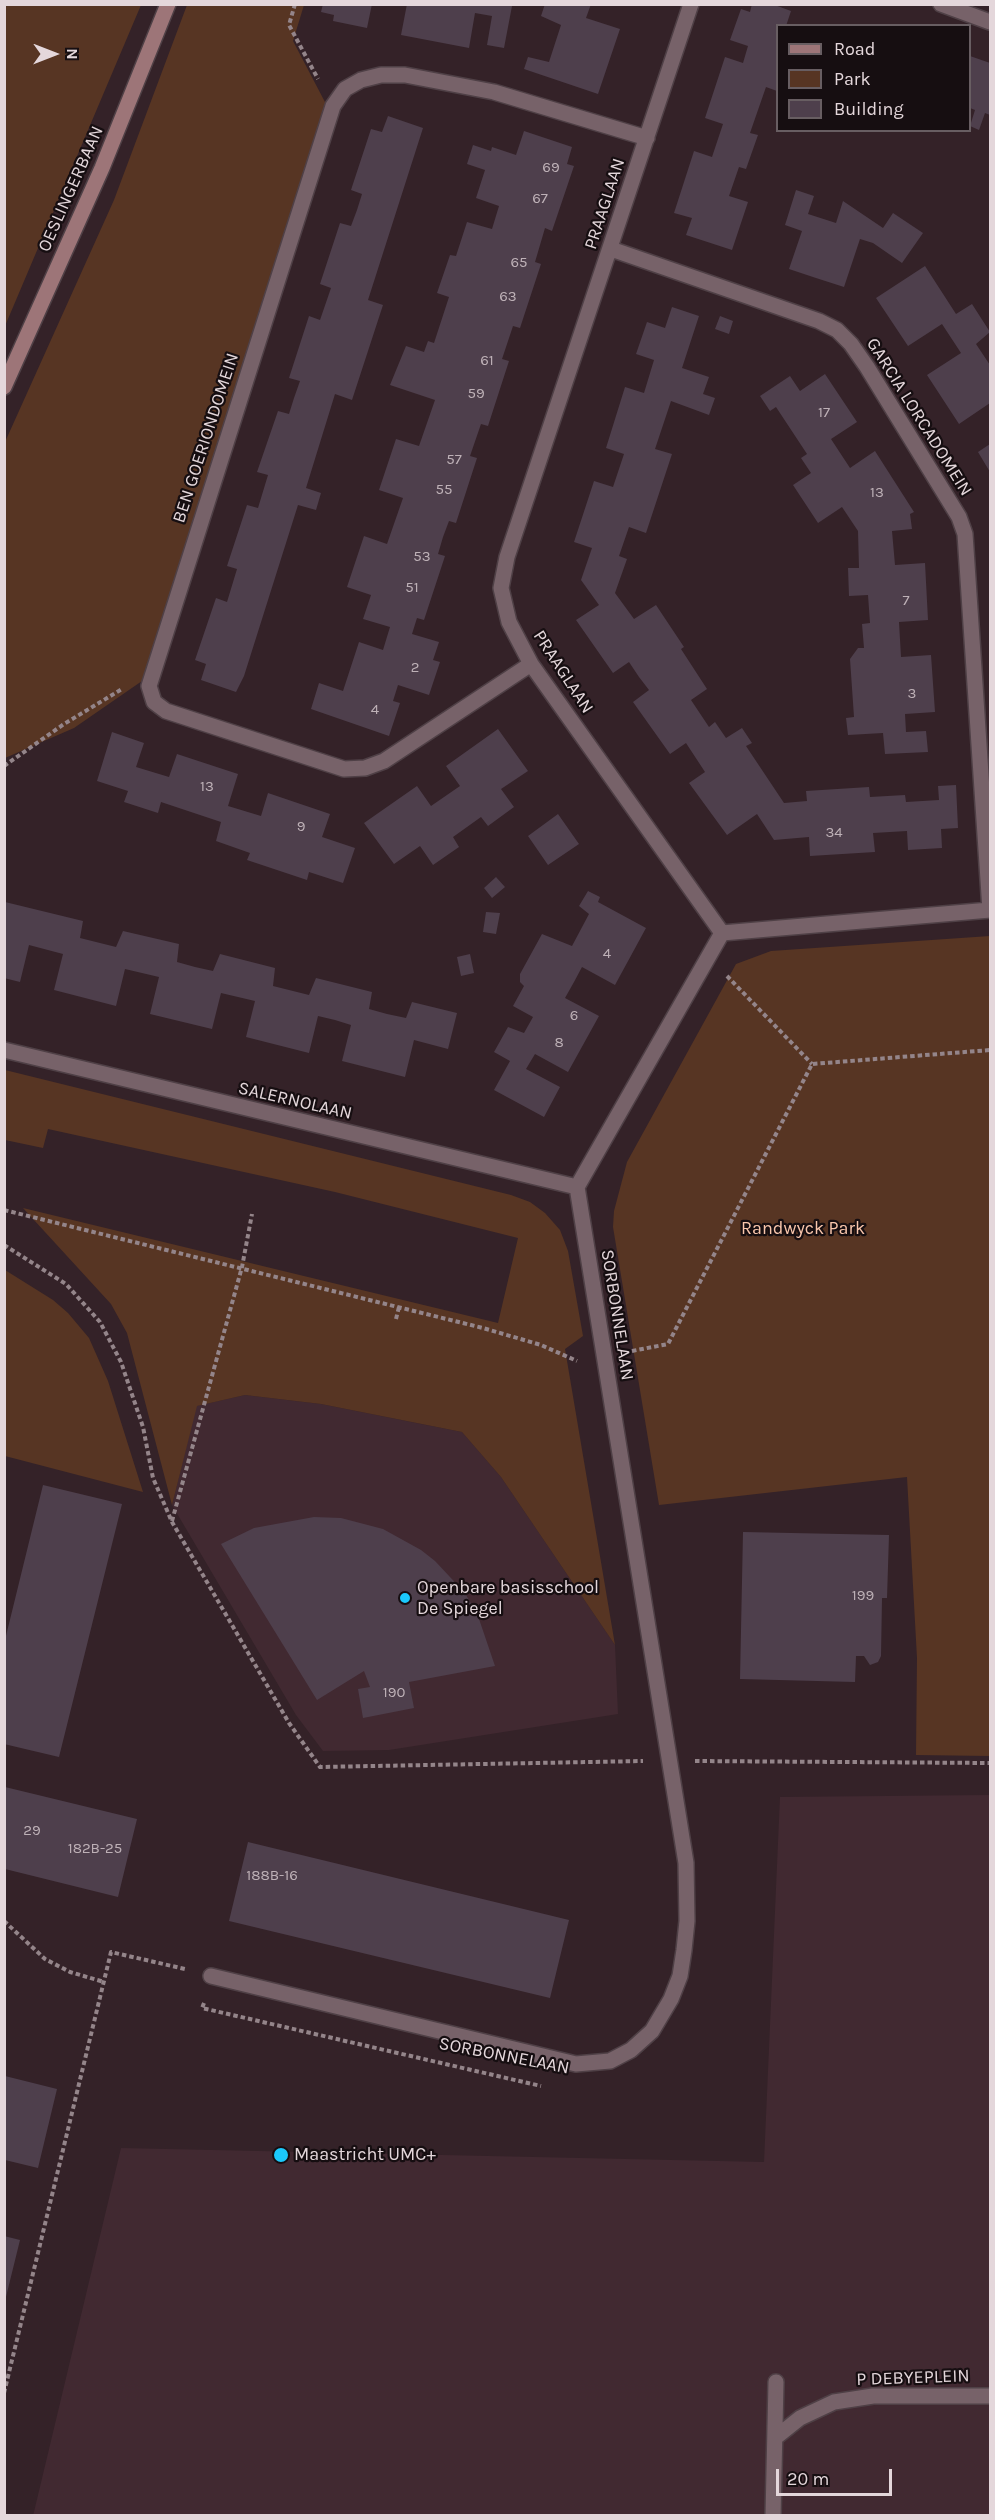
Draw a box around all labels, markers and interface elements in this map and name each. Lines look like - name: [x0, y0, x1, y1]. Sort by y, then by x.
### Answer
- north arrow: [24, 24, 84, 84]
- legend: [776, 24, 971, 132]
- text: Road: [834, 38, 875, 60]
- text: N: [63, 48, 82, 60]
- text: Park: [834, 68, 871, 90]
- text: Building: [834, 98, 904, 120]
- street label: OESLINGERBAAN: [34, 123, 108, 255]
- street label: PRAAGLAAN: [580, 156, 630, 252]
- house number: 69: [542, 159, 560, 177]
- house number: 67: [532, 190, 548, 208]
- house number: 65: [510, 254, 528, 272]
- house number: 63: [499, 288, 517, 306]
- street label: GARCIA LORCADOMEIN: [862, 334, 976, 500]
- street label: BEN GOERIONDOMEIN: [168, 350, 244, 526]
- house number: 61: [480, 352, 494, 370]
- house number: 59: [467, 385, 485, 403]
- house number: 17: [818, 404, 830, 422]
- house number: 57: [446, 451, 462, 469]
- house number: 55: [436, 481, 452, 499]
- house number: 13: [870, 484, 884, 502]
- house number: 53: [413, 548, 431, 566]
- house number: 51: [405, 579, 419, 597]
- house number: 7: [902, 592, 910, 610]
- street label: PRAAGLAAN: [528, 626, 598, 718]
- house number: 2: [411, 659, 419, 677]
- house number: 3: [908, 685, 916, 703]
- house number: 4: [371, 701, 379, 719]
- house number: 13: [200, 778, 214, 796]
- house number: 9: [297, 818, 305, 836]
- house number: 34: [825, 824, 843, 842]
- house number: 4: [603, 945, 611, 963]
- house number: 6: [570, 1007, 578, 1025]
- house number: 8: [554, 1034, 564, 1052]
- street label: SALERNOLAAN: [236, 1077, 354, 1125]
- park label: Randwyck Park: [741, 1218, 865, 1240]
- street label: SORBONNELAAN: [596, 1248, 638, 1382]
- place label: Openbare basisschool De Spiegel: [417, 1577, 599, 1620]
- house number: 199: [852, 1587, 874, 1605]
- marker: Openbare basisschool De Spiegel: [398, 1591, 412, 1605]
- house number: 190: [383, 1684, 405, 1702]
- house number: 29: [23, 1822, 41, 1840]
- house number: 182B-25: [68, 1840, 122, 1858]
- house number: 188B-16: [246, 1867, 298, 1885]
- street label: SORBONNELAAN: [437, 2033, 571, 2079]
- place label: Maastricht UMC+: [294, 2144, 436, 2166]
- marker: Maastricht UMC+: [272, 2146, 290, 2164]
- street label: P DEBYEPLEIN: [856, 2365, 970, 2391]
- scale bar: [779, 2457, 894, 2495]
- text: 20 m: [787, 2468, 829, 2490]

